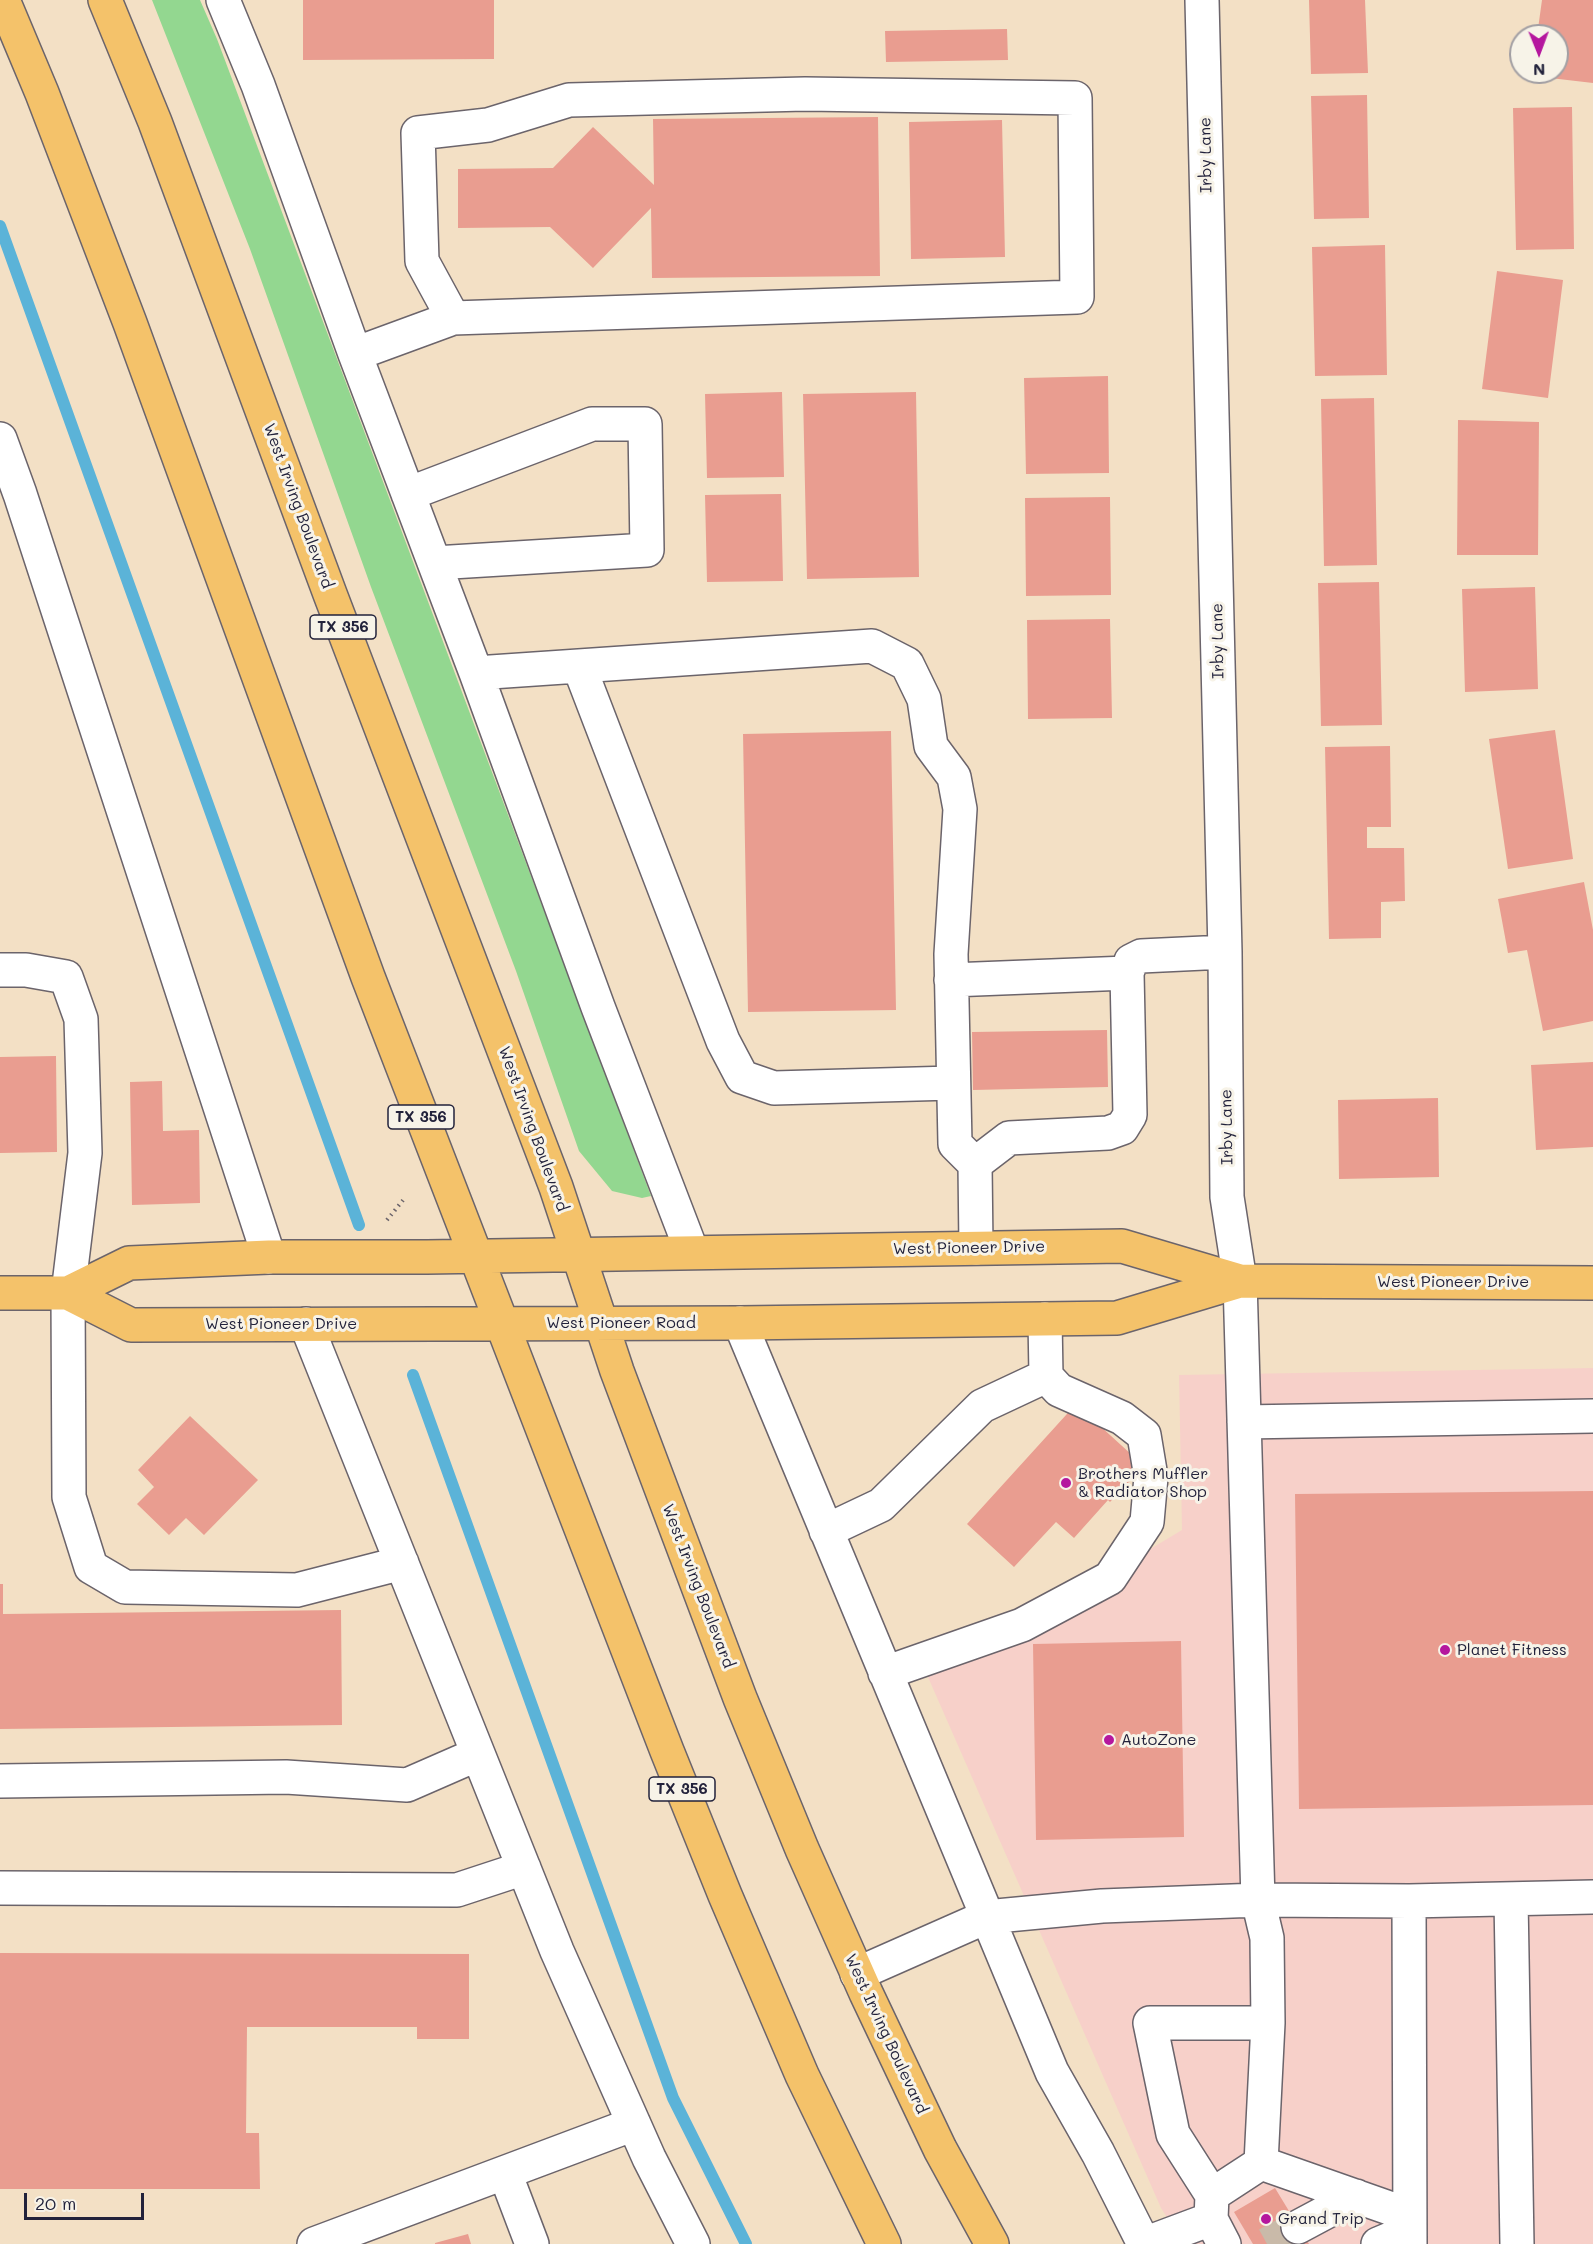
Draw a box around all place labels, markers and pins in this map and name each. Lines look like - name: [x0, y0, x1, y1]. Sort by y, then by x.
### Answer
- place label: Brothers Muffler & Radiator Shop: [1078, 1464, 1208, 1502]
- marker: Brothers Muffler & Radiator Shop: [1059, 1476, 1073, 1490]
- place label: Planet Fitness: [1457, 1640, 1567, 1660]
- marker: Planet Fitness: [1438, 1643, 1452, 1657]
- place label: AutoZone: [1121, 1730, 1196, 1750]
- marker: AutoZone: [1102, 1733, 1116, 1747]
- place label: Grand Trip: [1278, 2209, 1364, 2229]
- marker: Grand Trip: [1259, 2212, 1273, 2226]

